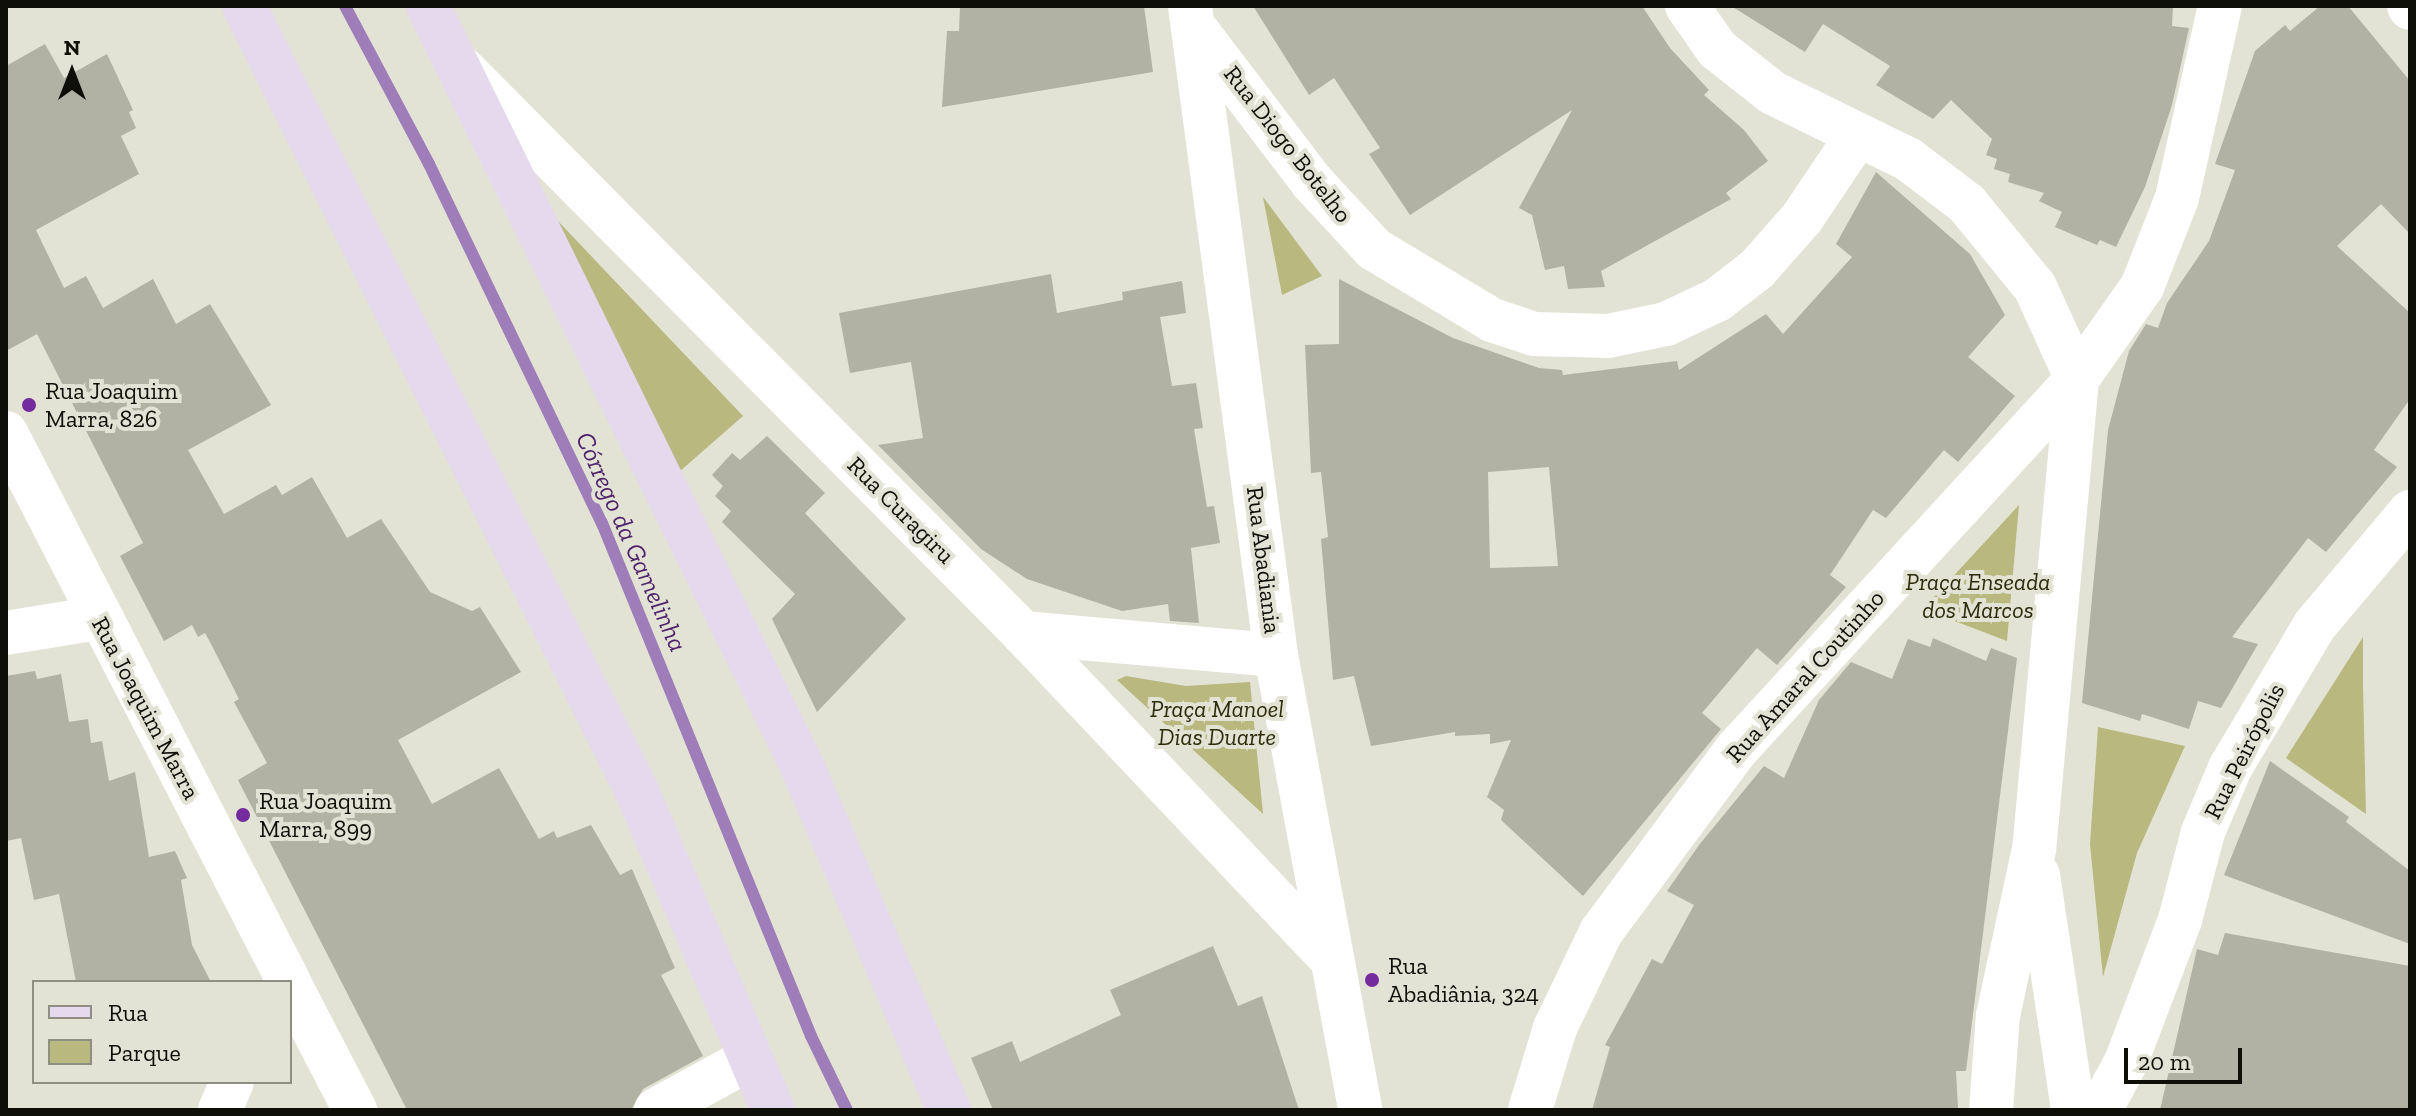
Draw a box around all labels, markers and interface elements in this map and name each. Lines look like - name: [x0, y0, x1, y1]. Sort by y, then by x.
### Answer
- north arrow: [32, 32, 112, 112]
- text: N: [64, 34, 80, 61]
- street label: Rua Diogo Botelho: [1218, 60, 1358, 228]
- place label: Rua Joaquim Marra, 826: [45, 377, 178, 433]
- marker: Rua Joaquim Marra, 826: [20, 396, 38, 414]
- water label: Córrego da Gamelinha: [569, 427, 693, 657]
- street label: Rua Curagiru: [842, 451, 960, 569]
- street label: Rua Abadiania: [1241, 484, 1287, 636]
- park label: Praça Enseada dos Marcos: [1906, 568, 2050, 624]
- street label: Rua Amaral Coutinho: [1720, 583, 1890, 769]
- street label: Rua Joaquim Marra: [86, 612, 206, 804]
- street label: Rua Peirópolis: [2198, 678, 2290, 824]
- park label: Praça Manoel Dias Duarte: [1150, 695, 1284, 751]
- place label: Rua Joaquim Marra, 899: [259, 787, 392, 843]
- marker: Rua Joaquim Marra, 899: [234, 806, 252, 824]
- place label: Rua Abadiânia, 324: [1388, 952, 1539, 1008]
- marker: Rua Abadiânia, 324: [1363, 971, 1381, 989]
- legend: [32, 980, 292, 1084]
- text: Rua: [108, 998, 148, 1027]
- scale bar: [2128, 1032, 2246, 1082]
- text: Parque: [108, 1038, 181, 1067]
- text: 20 m: [2138, 1047, 2190, 1076]

